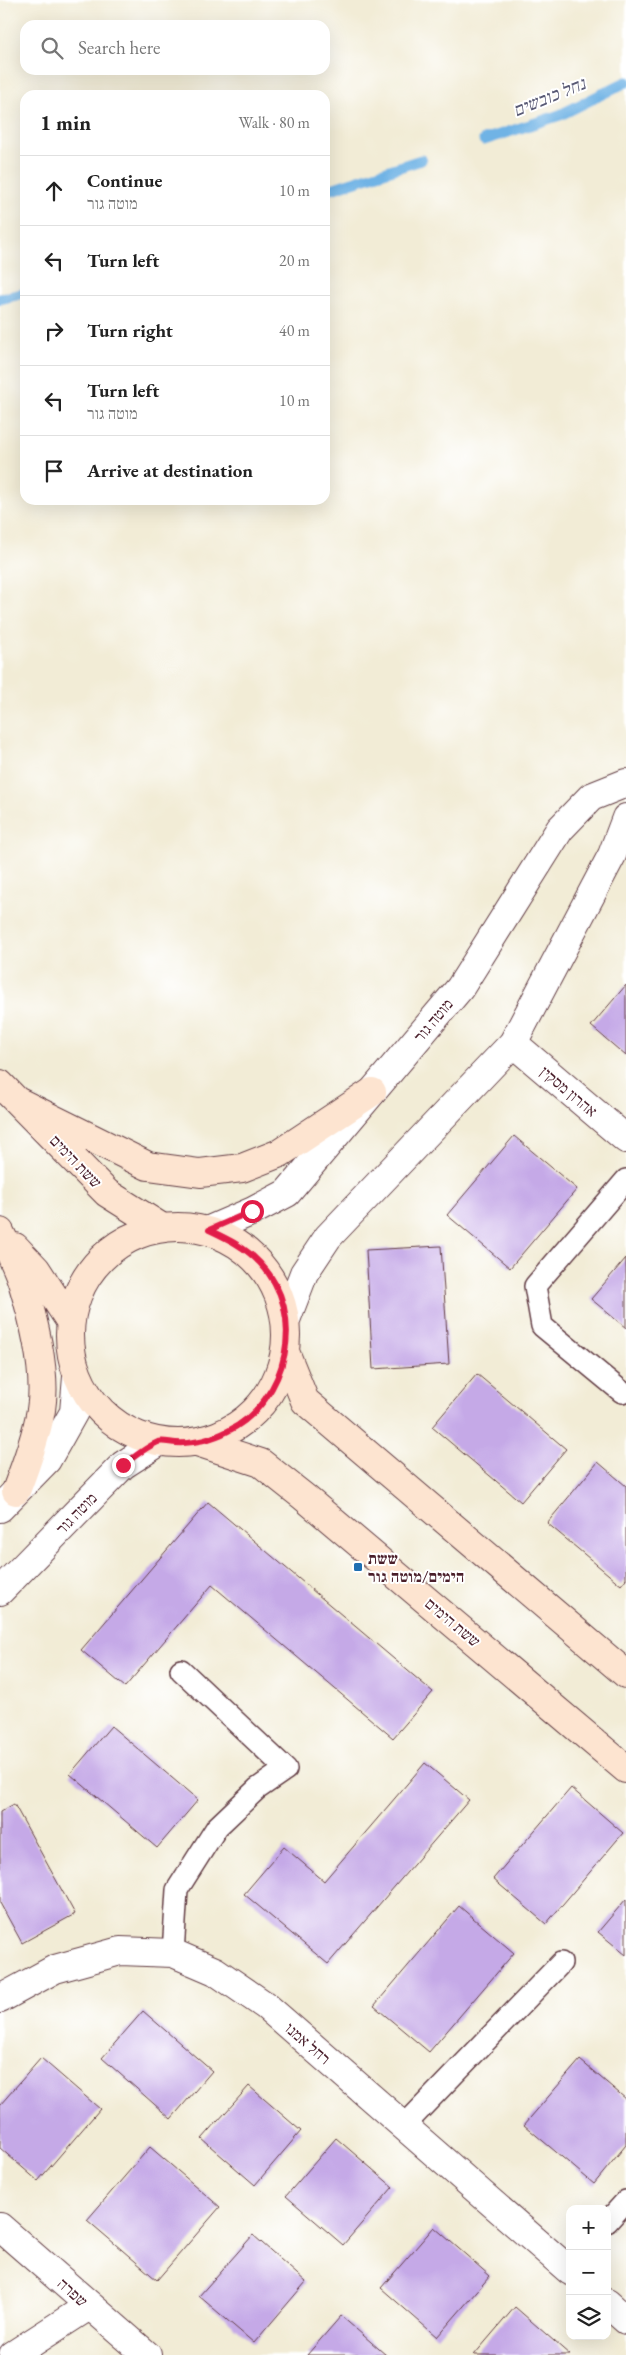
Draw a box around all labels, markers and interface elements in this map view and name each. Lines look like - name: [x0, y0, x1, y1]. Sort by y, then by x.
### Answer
- search box: [20, 20, 330, 75]
- icon: search: [38, 34, 66, 62]
- text: Search here: [78, 35, 160, 60]
- water label: נחל כובשים: [509, 71, 590, 121]
- text: 1 min: [40, 109, 91, 136]
- text: Walk · 80 m: [239, 112, 310, 133]
- text: Continue: [87, 168, 162, 193]
- icon: ahead: [40, 177, 68, 205]
- text: 10 m: [279, 180, 310, 201]
- text: מוטה גור: [87, 193, 138, 214]
- icon: left: [40, 247, 68, 275]
- text: Turn left: [87, 248, 159, 273]
- text: 20 m: [279, 250, 310, 271]
- icon: right: [40, 317, 68, 345]
- text: Turn right: [87, 318, 173, 343]
- text: 40 m: [279, 320, 310, 341]
- text: Turn left: [87, 378, 159, 403]
- icon: left: [40, 387, 68, 415]
- text: 10 m: [279, 390, 310, 411]
- text: מוטה גור: [87, 403, 138, 424]
- icon: arrive: [40, 457, 68, 485]
- text: Arrive at destination: [87, 458, 253, 483]
- street label: מוטה גור: [409, 994, 458, 1046]
- street label: אהרון מסקין: [536, 1061, 602, 1121]
- street label: ששת הימים: [45, 1130, 106, 1193]
- route start: [241, 1200, 264, 1223]
- route end: [112, 1454, 135, 1477]
- street label: מוטה גור: [51, 1488, 102, 1539]
- place label: ששת הימים/מוטה גור: [368, 1548, 464, 1587]
- marker: ששת הימים/מוטה גור: [352, 1561, 364, 1573]
- street label: ששת הימים: [421, 1593, 485, 1652]
- street label: רחל אמנו: [280, 2018, 335, 2069]
- map controls: [566, 2205, 611, 2340]
- button: +: [566, 2205, 611, 2250]
- button: −: [566, 2250, 611, 2295]
- street label: שפרה: [53, 2273, 92, 2312]
- button: layers: [566, 2295, 611, 2340]

